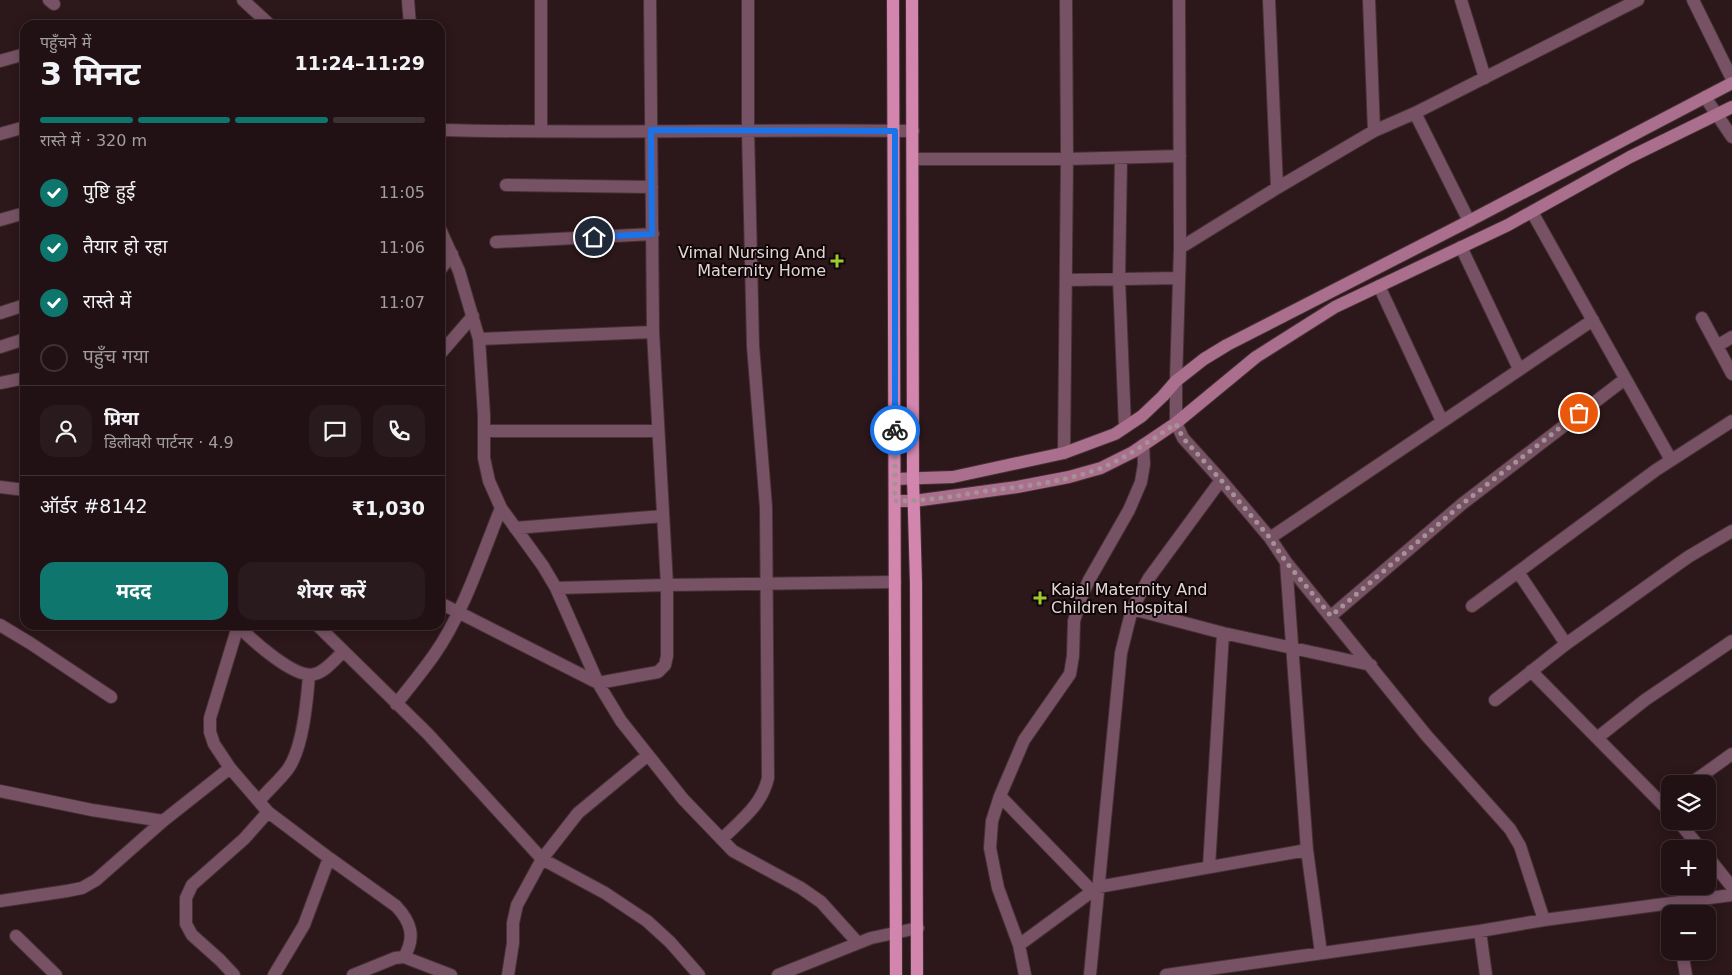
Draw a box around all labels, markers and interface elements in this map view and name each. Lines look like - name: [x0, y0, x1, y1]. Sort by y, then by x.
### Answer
- text: पहुँचने में: [40, 33, 91, 52]
- text: 11:24–11:29: [295, 52, 425, 74]
- text: 3 मिनट: [40, 55, 141, 93]
- text: रास्ते में · 320 m: [40, 131, 147, 150]
- icon: check: [40, 179, 68, 207]
- text: पुष्टि हुई: [83, 180, 135, 202]
- text: 11:05: [379, 183, 425, 202]
- pin: [573, 216, 615, 258]
- icon: home: [580, 223, 608, 251]
- icon: check: [40, 234, 68, 262]
- text: तैयार हो रहा: [83, 235, 167, 257]
- text: 11:06: [379, 238, 425, 257]
- place label: Vimal Nursing And Maternity Home: [678, 243, 826, 280]
- marker: Vimal Nursing And Maternity Home: [830, 254, 844, 268]
- icon: check: [40, 289, 68, 317]
- text: रास्ते में: [83, 290, 131, 312]
- text: 11:07: [379, 293, 425, 312]
- text: पहुँच गया: [83, 345, 149, 367]
- pin: [1558, 392, 1600, 434]
- icon: bag: [1565, 399, 1593, 427]
- button: person: [40, 405, 92, 457]
- button: chat: [309, 405, 361, 457]
- button: phone: [373, 405, 425, 457]
- courier: [870, 405, 920, 455]
- text: प्रिया: [104, 407, 139, 429]
- icon: bike: [881, 416, 909, 444]
- text: डिलीवरी पार्टनर · 4.9: [104, 433, 234, 452]
- text: ऑर्डर #8142: [40, 495, 148, 517]
- text: ₹1,030: [352, 497, 425, 519]
- button: मदद: [40, 562, 228, 620]
- button: शेयर करें: [238, 562, 425, 620]
- place label: Kajal Maternity And Children Hospital: [1051, 580, 1207, 617]
- marker: Kajal Maternity And Children Hospital: [1033, 591, 1047, 605]
- map controls: [1661, 775, 1716, 960]
- button: layers: [1661, 775, 1716, 830]
- button: +: [1661, 840, 1716, 895]
- button: −: [1661, 905, 1716, 960]

